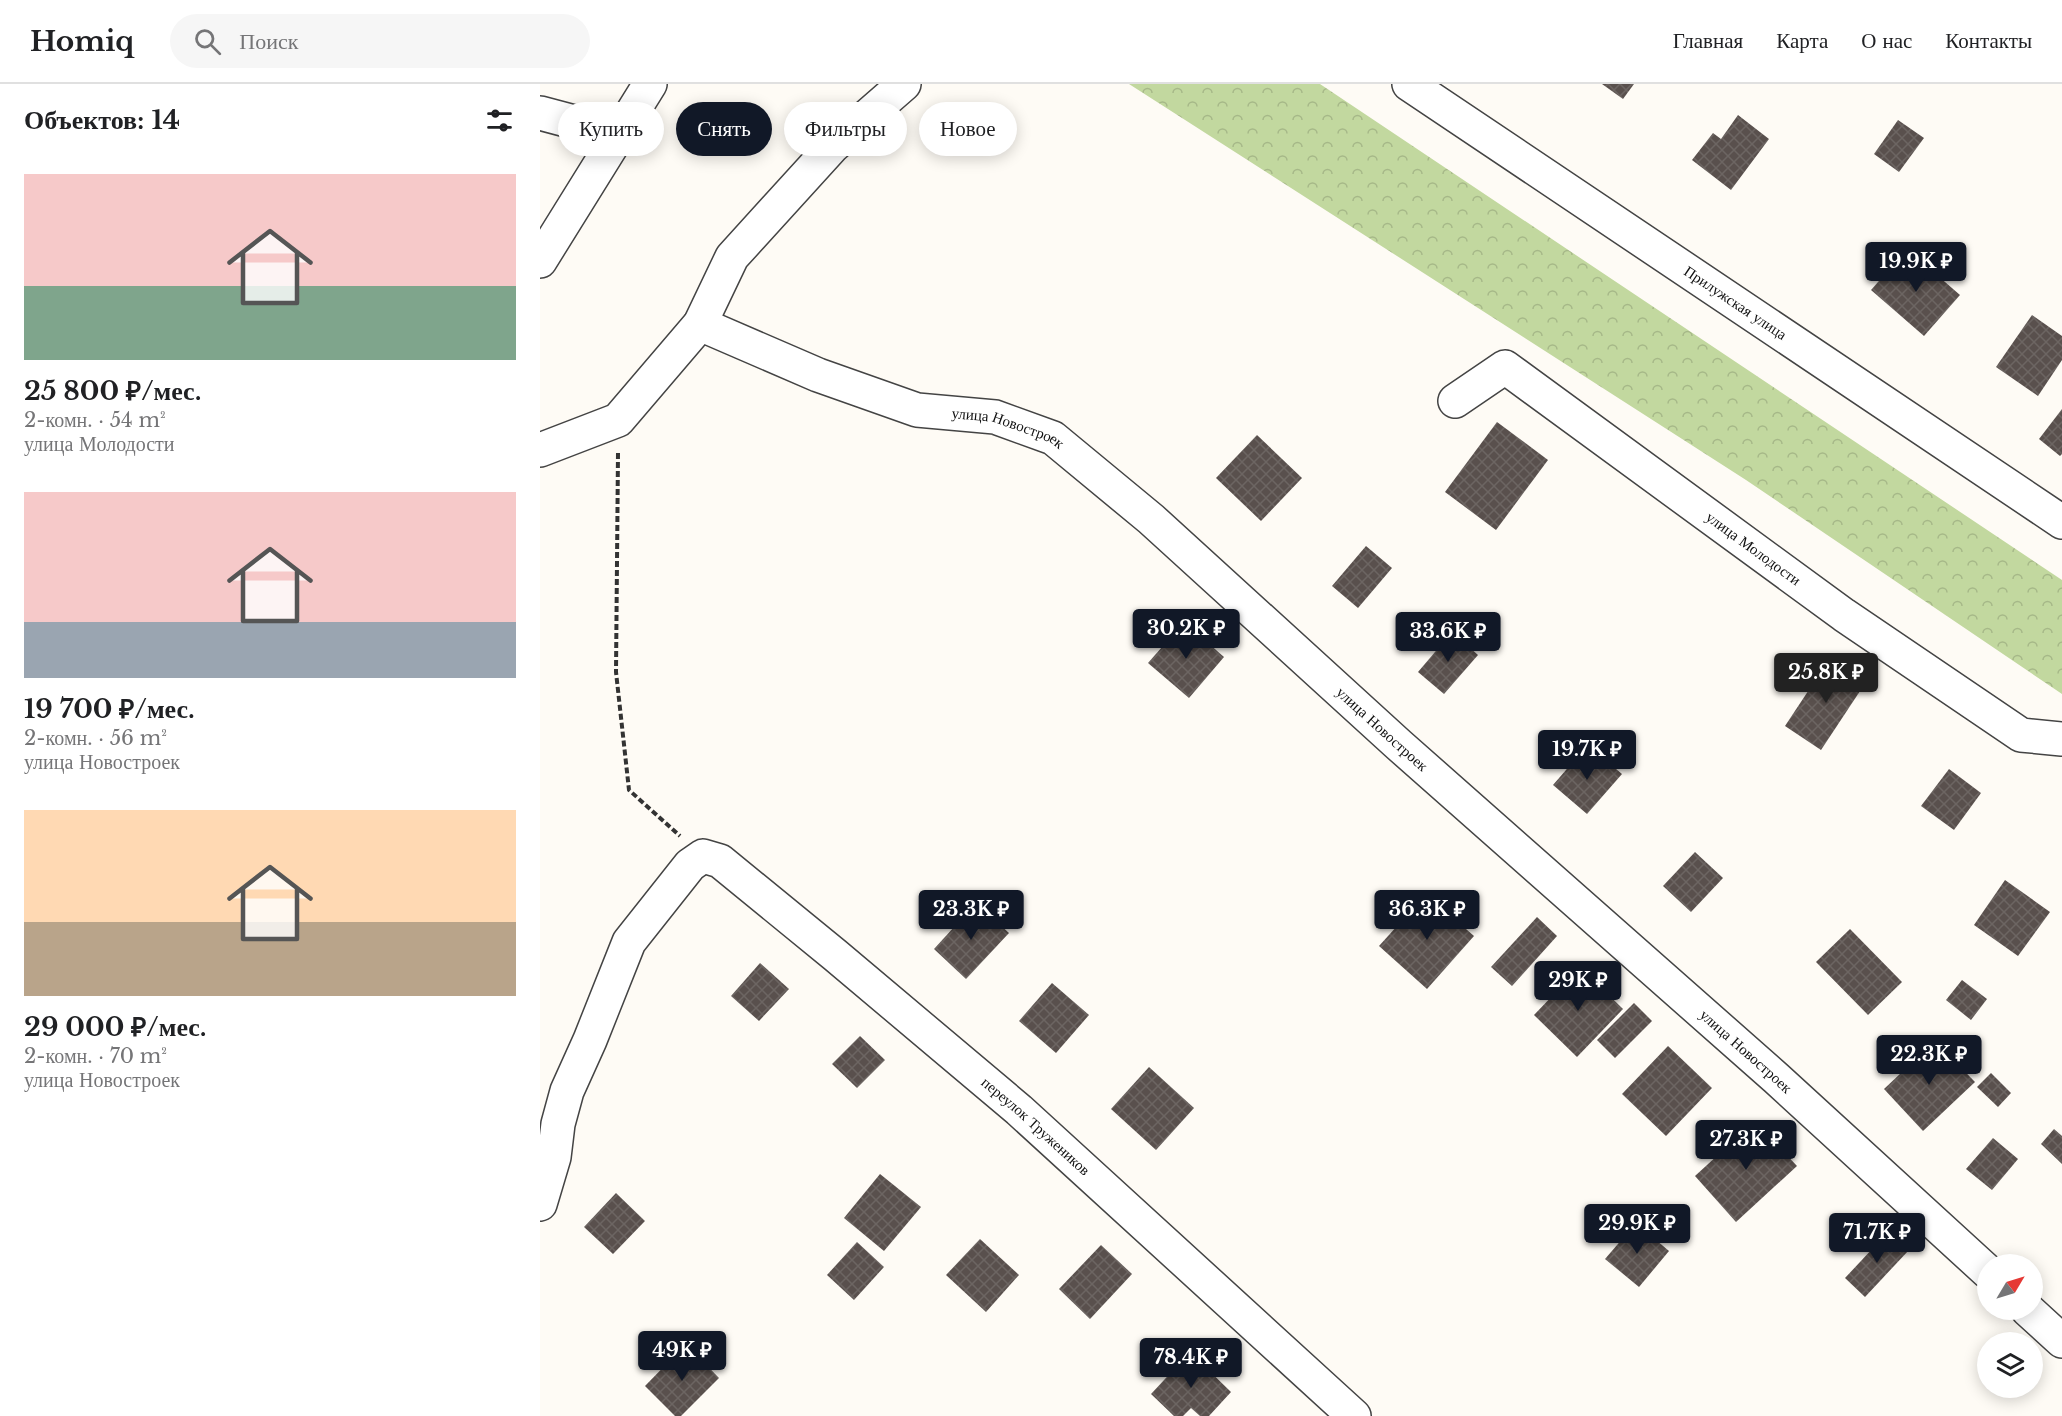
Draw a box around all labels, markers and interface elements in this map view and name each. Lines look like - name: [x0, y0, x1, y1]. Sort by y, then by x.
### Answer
- search box: [170, 14, 590, 68]
- text: Homiq: [30, 24, 134, 59]
- icon: search: [191, 25, 224, 58]
- text: Поиск: [239, 28, 298, 55]
- text: Главная: [1673, 28, 1743, 54]
- text: Карта: [1776, 28, 1828, 54]
- text: О нас: [1861, 28, 1912, 54]
- text: Контакты: [1945, 28, 2032, 54]
- chip: Купить: [558, 102, 664, 156]
- chip: Снять: [676, 102, 772, 156]
- chip: Фильтры: [784, 102, 907, 156]
- chip: Новое: [919, 102, 1017, 156]
- text: Объектов: 14: [24, 104, 180, 136]
- icon: filters: [483, 104, 516, 137]
- icon: home: [216, 213, 324, 321]
- pin: 19.9K ₽: [1861, 242, 1971, 293]
- text: 19.9K ₽: [1879, 249, 1953, 273]
- street label: Прилужская улица: [1681, 261, 1791, 344]
- text: 25 800 ₽/мес.: [24, 375, 201, 407]
- street label: улица Новостроек: [951, 403, 1069, 453]
- text: 2-комн. · 54 m²: [24, 408, 166, 432]
- text: улица Молодости: [24, 432, 175, 456]
- street label: улица Молодости: [1702, 507, 1805, 589]
- icon: home: [216, 531, 324, 639]
- pin: 30.2K ₽: [1131, 609, 1241, 660]
- pin: 33.6K ₽: [1393, 612, 1503, 663]
- text: 30.2K ₽: [1147, 616, 1225, 640]
- text: 33.6K ₽: [1410, 619, 1486, 643]
- pin: 25.8K ₽: [1771, 653, 1881, 704]
- text: 25.8K ₽: [1788, 660, 1864, 684]
- street label: улица Новостроек: [1332, 683, 1433, 776]
- text: 19 700 ₽/мес.: [24, 693, 195, 725]
- text: 2-комн. · 56 m²: [24, 726, 167, 750]
- pin: 19.7K ₽: [1532, 730, 1642, 781]
- text: 19.7K ₽: [1552, 737, 1622, 761]
- text: улица Новостроек: [24, 750, 180, 774]
- icon: home: [216, 849, 324, 957]
- pin: 23.3K ₽: [916, 890, 1026, 941]
- pin: 36.3K ₽: [1372, 890, 1482, 941]
- text: 23.3K ₽: [933, 897, 1009, 921]
- text: 36.3K ₽: [1388, 897, 1466, 921]
- pin: 29K ₽: [1536, 961, 1620, 1012]
- text: 29K ₽: [1548, 968, 1608, 992]
- street label: улица Новостроек: [1696, 1005, 1797, 1098]
- text: 29 000 ₽/мес.: [24, 1011, 207, 1043]
- pin: 22.3K ₽: [1874, 1035, 1984, 1086]
- text: 22.3K ₽: [1891, 1042, 1967, 1066]
- text: 2-комн. · 70 m²: [24, 1044, 167, 1068]
- text: улица Новостроек: [24, 1068, 180, 1092]
- street label: переулок Тружеников: [978, 1072, 1094, 1179]
- pin: 27.3K ₽: [1691, 1120, 1801, 1171]
- text: 27.3K ₽: [1709, 1127, 1783, 1151]
- pin: 29.9K ₽: [1582, 1204, 1692, 1255]
- text: 29.9K ₽: [1598, 1211, 1676, 1235]
- pin: 71.7K ₽: [1822, 1213, 1932, 1264]
- text: 71.7K ₽: [1843, 1220, 1911, 1244]
- north arrow: [1977, 1254, 2043, 1320]
- map controls: [1977, 1254, 2043, 1398]
- pin: 49K ₽: [640, 1331, 724, 1382]
- button: layers: [1977, 1332, 2043, 1398]
- text: 49K ₽: [652, 1338, 712, 1362]
- pin: 78.4K ₽: [1136, 1338, 1246, 1389]
- text: 78.4K ₽: [1154, 1345, 1228, 1369]

